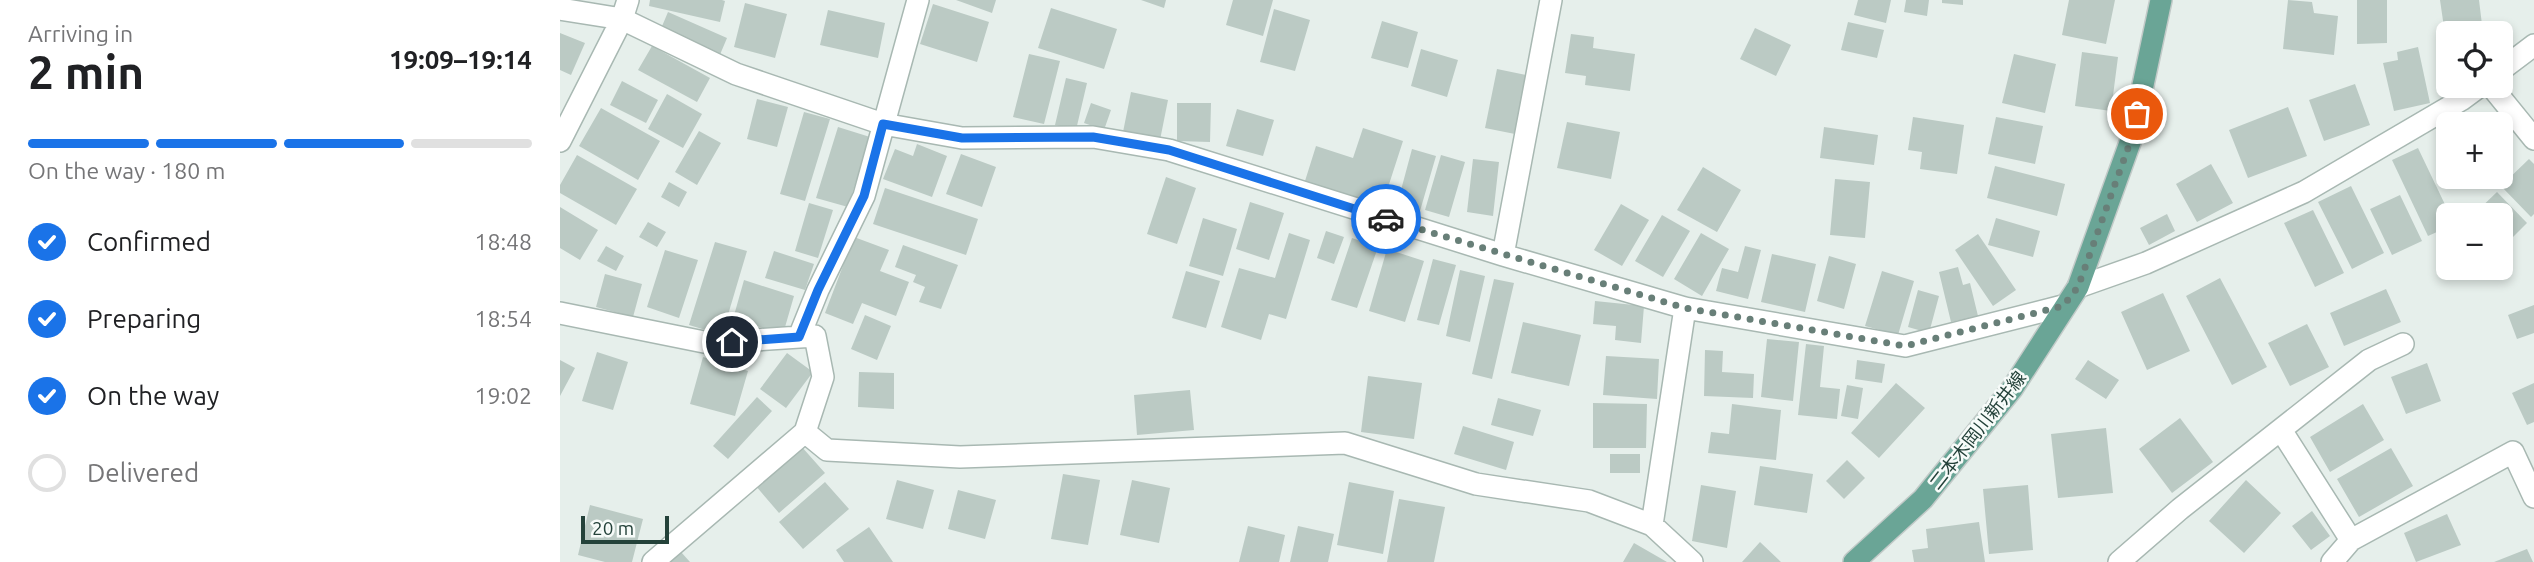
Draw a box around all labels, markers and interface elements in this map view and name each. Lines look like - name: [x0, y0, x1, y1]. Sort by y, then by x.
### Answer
- text: Arriving in: [28, 21, 133, 46]
- map controls: [2436, 21, 2513, 280]
- button: locate: [2436, 21, 2513, 98]
- text: 19:09–19:14: [389, 45, 532, 74]
- text: 2 min: [28, 46, 144, 98]
- pin: [2107, 84, 2167, 144]
- icon: bag: [2118, 95, 2156, 133]
- button: +: [2436, 112, 2513, 189]
- text: On the way · 180 m: [28, 158, 225, 183]
- courier: [1351, 184, 1421, 254]
- icon: car: [1367, 200, 1405, 238]
- button: −: [2436, 203, 2513, 280]
- icon: check: [28, 223, 66, 261]
- text: Confirmed: [87, 227, 211, 256]
- text: 18:48: [474, 229, 532, 254]
- icon: check: [28, 300, 66, 338]
- text: Preparing: [87, 304, 201, 333]
- text: 18:54: [474, 306, 532, 331]
- pin: [702, 312, 762, 372]
- icon: home: [713, 323, 751, 361]
- street label: 二本木岡川新井線: [1925, 367, 2029, 493]
- icon: check: [28, 377, 66, 415]
- text: On the way: [87, 381, 219, 410]
- text: 19:02: [474, 383, 532, 408]
- text: Delivered: [87, 458, 199, 487]
- scale bar: [581, 513, 668, 545]
- text: 20 m: [592, 517, 634, 539]

